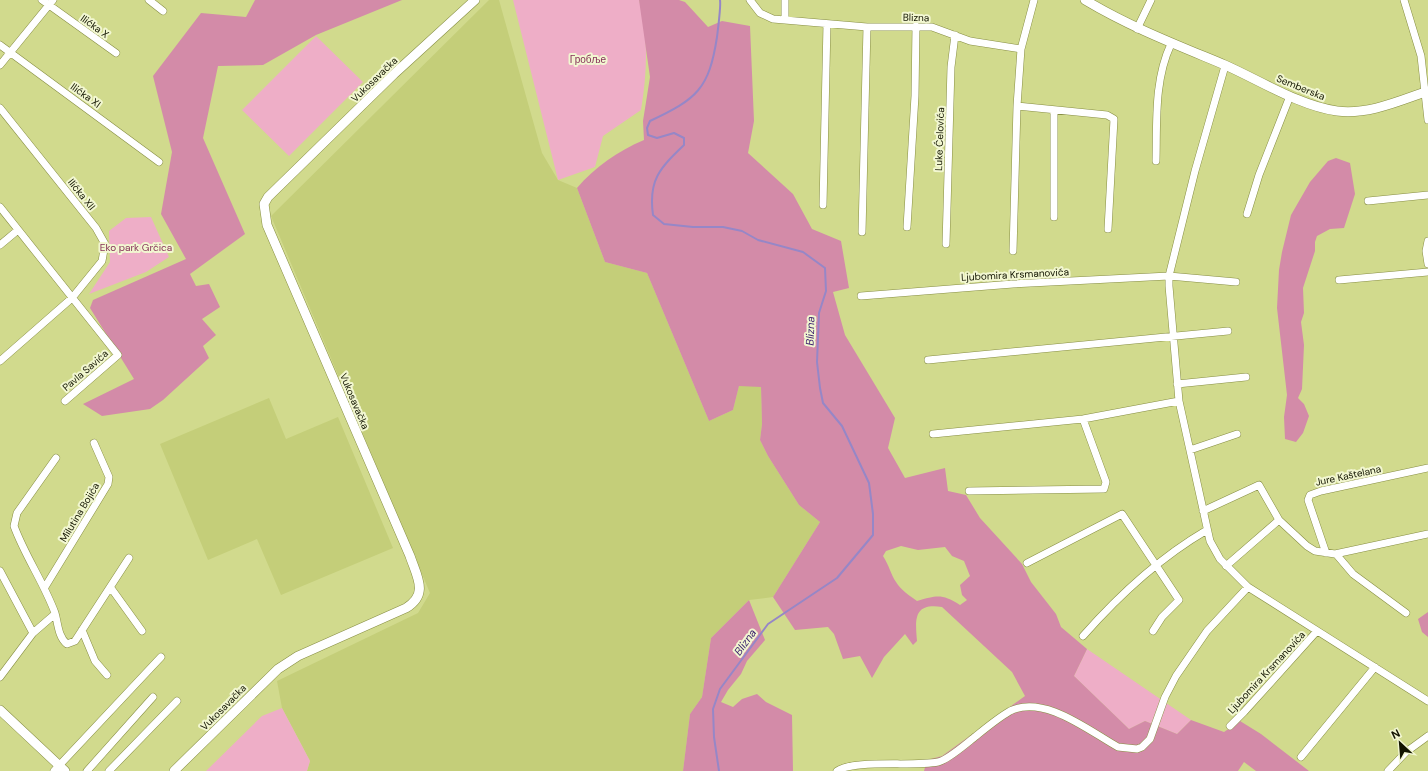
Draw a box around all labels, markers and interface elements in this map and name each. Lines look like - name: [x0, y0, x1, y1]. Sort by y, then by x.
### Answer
- street label: Blizna: [903, 11, 929, 24]
- street label: Ilićka X: [78, 12, 111, 41]
- park label: Гробље: [570, 53, 607, 66]
- street label: Vukosavačka: [348, 54, 400, 105]
- street label: Semberska: [1275, 72, 1327, 103]
- street label: Ilićka XI: [68, 80, 103, 111]
- street label: Luke Ćelovića: [932, 107, 947, 171]
- street label: Ilićka XII: [65, 176, 98, 213]
- park label: Eko park Grčica: [100, 241, 172, 254]
- street label: Ljubomira Krsmanovića: [961, 265, 1069, 284]
- water label: Blizna: [802, 316, 818, 346]
- street label: Pavla Savića: [60, 347, 111, 394]
- street label: Vukosavačka: [337, 371, 372, 431]
- street label: Jure Kaštelana: [1314, 462, 1382, 489]
- street label: Milutina Bojića: [57, 480, 102, 544]
- water label: Blizna: [731, 626, 759, 658]
- street label: Ljubomira Krsmanovića: [1225, 628, 1308, 716]
- street label: Vukosavačka: [198, 682, 249, 733]
- north arrow: [1380, 723, 1420, 763]
- text: N: [1389, 726, 1402, 742]

